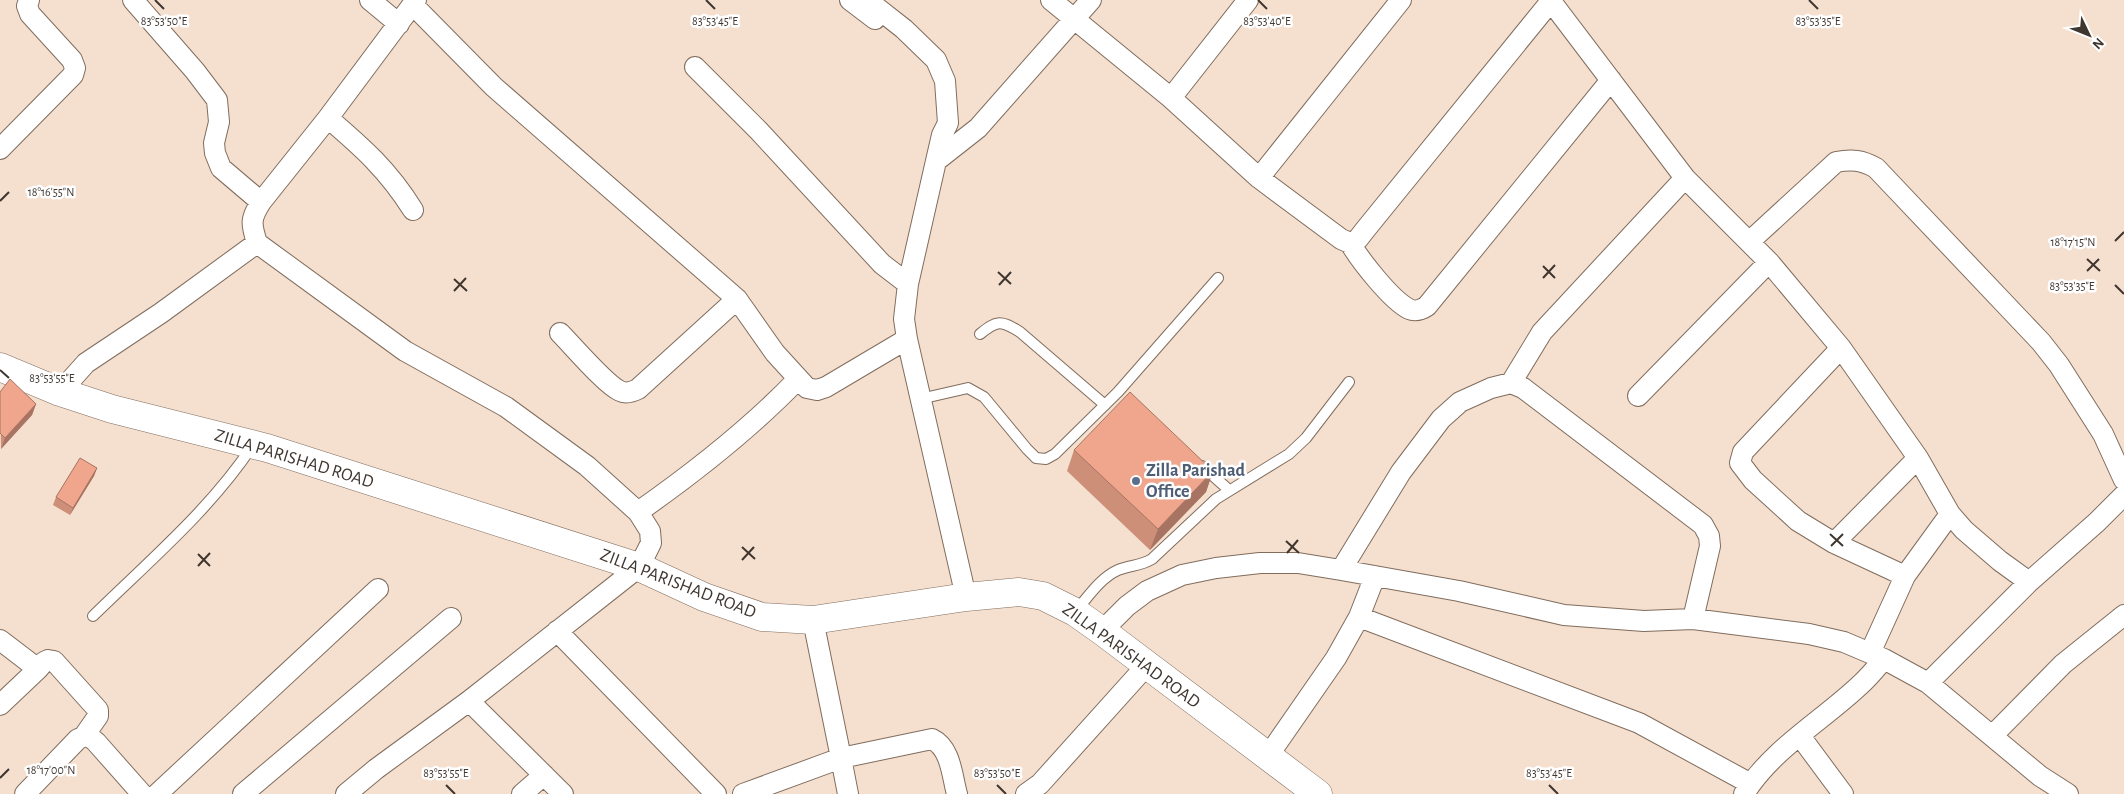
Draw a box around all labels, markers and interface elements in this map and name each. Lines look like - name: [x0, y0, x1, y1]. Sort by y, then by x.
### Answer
- north arrow: [2064, 10, 2114, 60]
- text: 83°53'50"E: [141, 15, 188, 27]
- text: 83°53'45"E: [692, 15, 738, 27]
- text: 83°53'40"E: [1243, 15, 1291, 27]
- text: 83°53'35"E: [1795, 15, 1841, 27]
- text: N: [2089, 35, 2106, 52]
- text: 18°16'55"N: [28, 186, 74, 198]
- text: 18°17'15"N: [2050, 236, 2096, 248]
- text: 83°53'35"E: [2049, 280, 2095, 292]
- text: 83°53'55"E: [29, 372, 75, 384]
- street label: ZILLA PARISHAD ROAD: [212, 426, 376, 492]
- place label: Zilla Parishad Office: [1146, 462, 1246, 501]
- marker: Zilla Parishad Office: [1130, 475, 1142, 487]
- street label: ZILLA PARISHAD ROAD: [598, 546, 758, 622]
- street label: ZILLA PARISHAD ROAD: [1059, 600, 1203, 712]
- text: 18°17'00"N: [27, 764, 75, 776]
- text: 83°53'55"E: [423, 767, 469, 779]
- text: 83°53'50"E: [974, 767, 1021, 779]
- text: 83°53'45"E: [1526, 767, 1572, 779]

